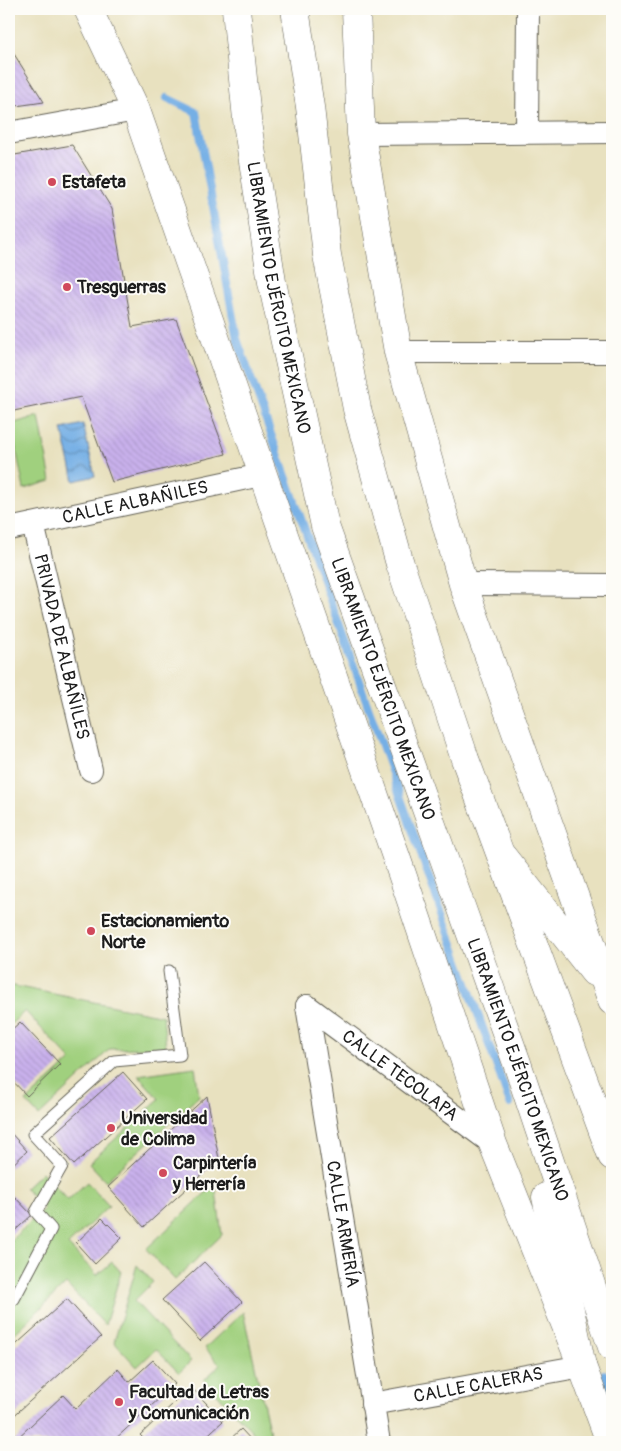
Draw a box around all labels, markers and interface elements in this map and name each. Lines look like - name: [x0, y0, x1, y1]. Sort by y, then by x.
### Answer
- street label: LIBRAMIENTO EJÉRCITO MEXICANO: [241, 160, 316, 436]
- place label: Estafeta: [62, 171, 126, 194]
- marker: Estafeta: [46, 176, 58, 188]
- place label: Tresguerras: [76, 276, 167, 299]
- marker: Tresguerras: [61, 281, 73, 293]
- street label: CALLE ALBAÑILES: [60, 476, 210, 529]
- street label: PRIVADA DE ALBAÑILES: [28, 552, 94, 742]
- street label: LIBRAMIENTO EJÉRCITO MEXICANO: [325, 555, 440, 823]
- place label: Estacionamiento Norte: [101, 910, 229, 954]
- marker: Estacionamiento Norte: [85, 925, 97, 937]
- street label: LIBRAMIENTO EJÉRCITO MEXICANO: [461, 935, 573, 1204]
- street label: CALLE TECOLAPA: [337, 1025, 463, 1126]
- place label: Universidad de Colima: [121, 1107, 208, 1151]
- marker: Universidad de Colima: [105, 1122, 117, 1134]
- place label: Carpintería y Herrería: [172, 1152, 257, 1196]
- street label: CALLE ARMERÍA: [321, 1159, 364, 1290]
- marker: Carpintería y Herrería: [157, 1167, 169, 1179]
- street label: CALLE CALERAS: [412, 1362, 545, 1408]
- place label: Facultad de Letras y Comunicación: [128, 1381, 270, 1425]
- marker: Facultad de Letras y Comunicación: [113, 1396, 125, 1408]

